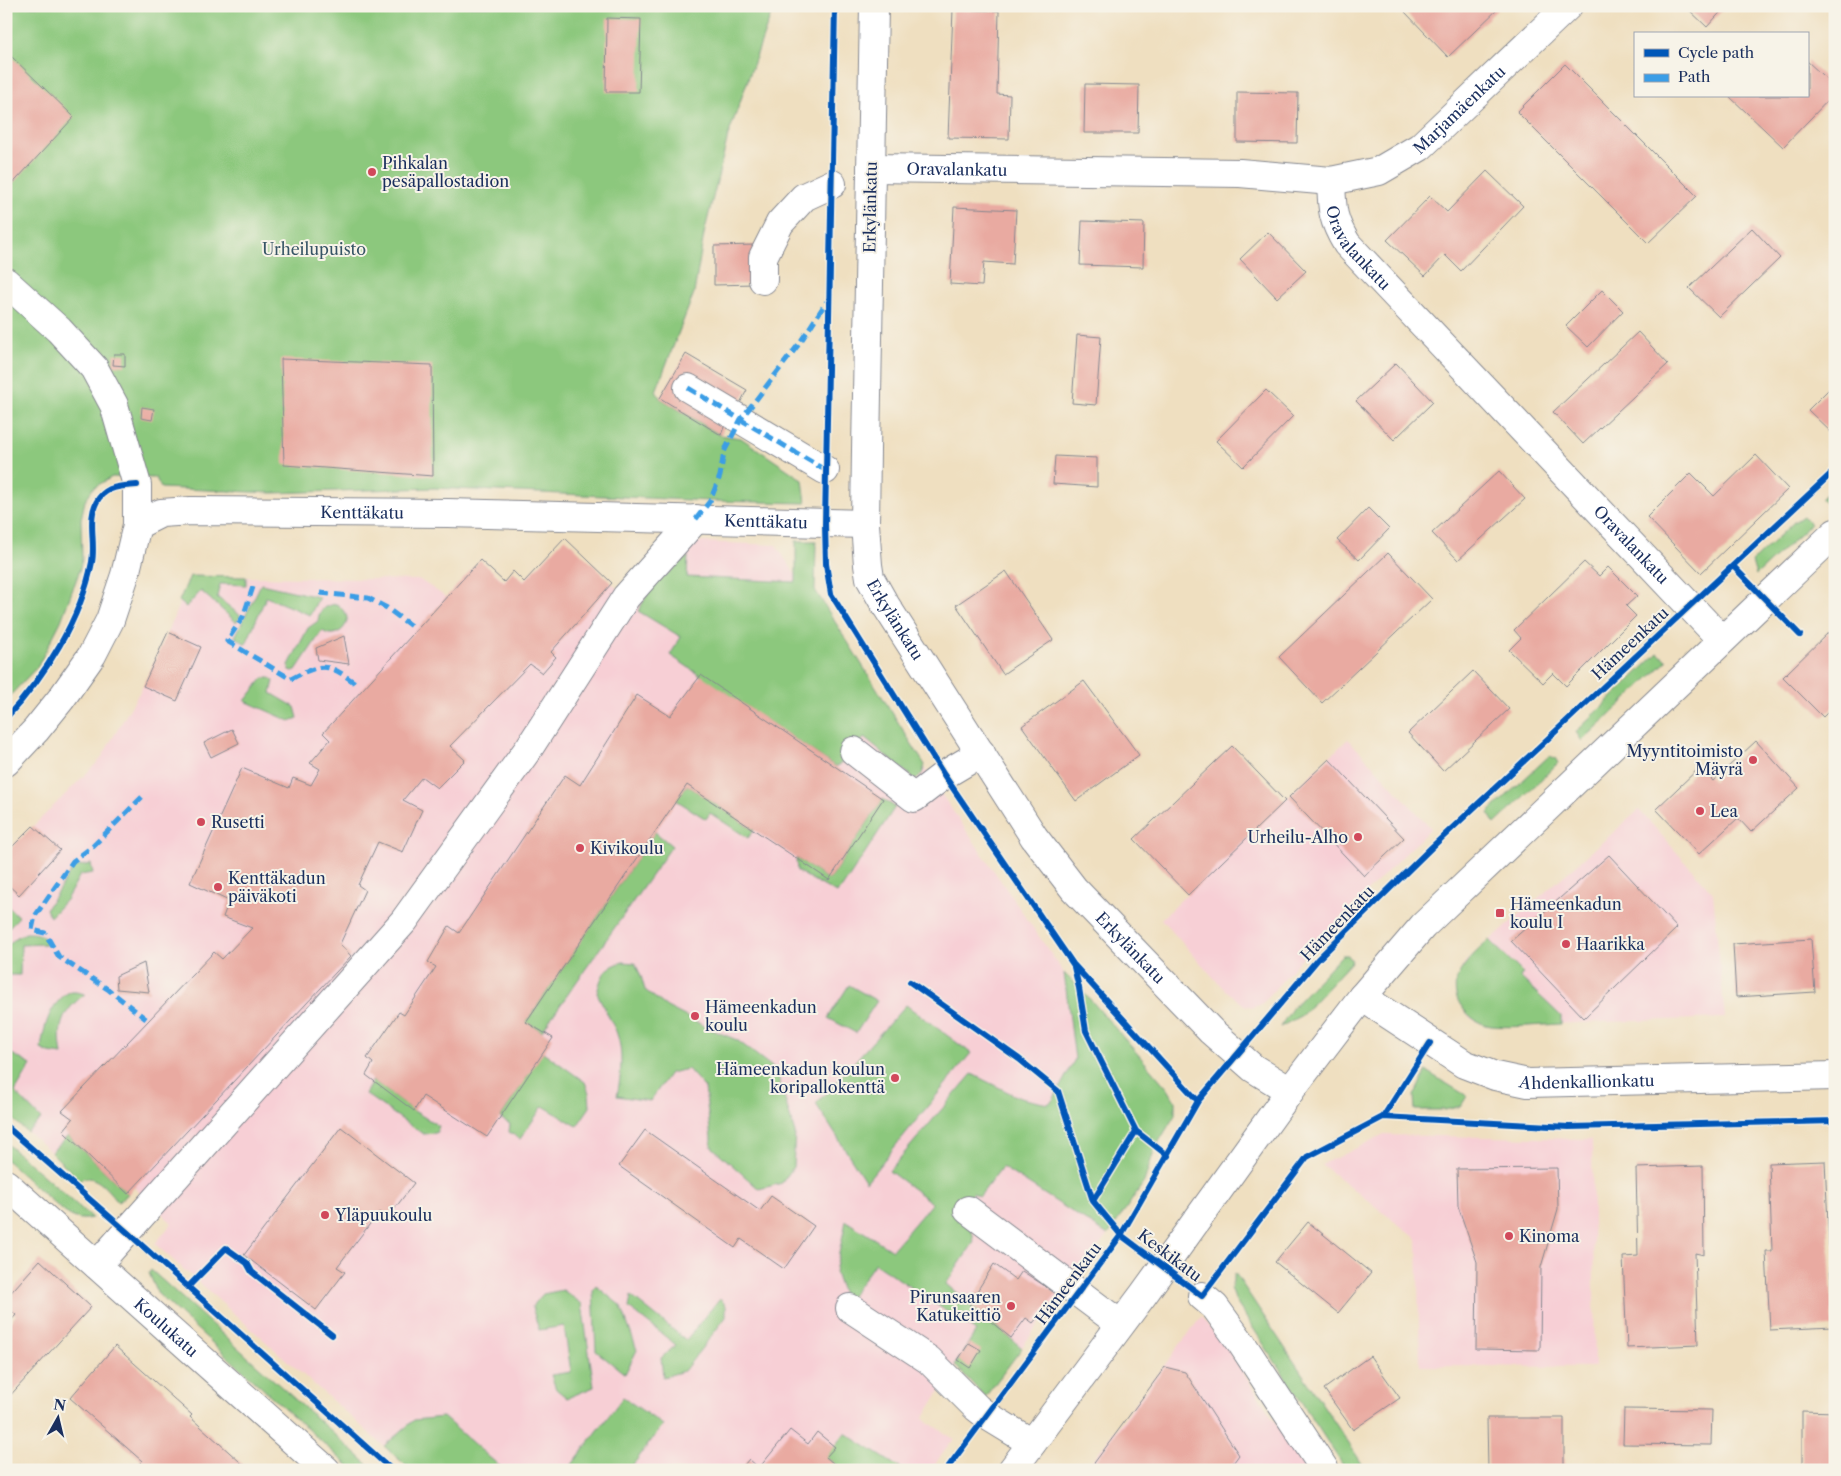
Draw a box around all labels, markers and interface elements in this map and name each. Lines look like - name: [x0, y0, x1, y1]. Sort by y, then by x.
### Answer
- legend: [1634, 32, 1808, 98]
- text: Cycle path: [1678, 43, 1755, 62]
- street label: Marjamäenkatu: [1409, 61, 1509, 158]
- text: Path: [1678, 67, 1711, 86]
- place label: Pihkalan pesäpallostadion: [382, 153, 509, 191]
- street label: Oravalankatu: [906, 158, 1008, 180]
- street label: Erkylänkatu: [859, 161, 881, 253]
- marker: Pihkalan pesäpallostadion: [366, 166, 378, 178]
- street label: Oravalankatu: [1322, 204, 1395, 294]
- park label: Urheilupuisto: [262, 239, 366, 259]
- street label: Oravalankatu: [1590, 501, 1674, 588]
- street label: Kenttäkatu: [320, 502, 404, 523]
- street label: Kenttäkatu: [724, 510, 808, 532]
- street label: Erkylänkatu: [863, 575, 928, 664]
- street label: Hämeenkatu: [1587, 602, 1673, 684]
- place label: Myyntitoimisto Mäyrä: [1626, 741, 1744, 779]
- marker: Myyntitoimisto Mäyrä: [1747, 754, 1759, 766]
- place label: Lea: [1710, 801, 1738, 821]
- marker: Lea: [1694, 805, 1706, 817]
- place label: Rusetti: [211, 812, 265, 832]
- marker: Rusetti: [195, 816, 207, 828]
- place label: Urheilu-Alho: [1247, 827, 1348, 847]
- marker: Urheilu-Alho: [1352, 831, 1364, 843]
- place label: Kivikoulu: [590, 838, 664, 858]
- marker: Kivikoulu: [574, 842, 586, 854]
- place label: Kenttäkadun päiväkoti: [228, 868, 326, 906]
- marker: Kenttäkadun päiväkoti: [212, 881, 224, 893]
- street label: Hämeenkatu: [1296, 881, 1378, 965]
- place label: Hämeenkadun koulu I: [1510, 894, 1622, 932]
- marker: Hämeenkadun koulu I: [1494, 907, 1506, 919]
- street label: Erkylänkatu: [1092, 908, 1170, 988]
- place label: Haarikka: [1576, 934, 1645, 954]
- marker: Haarikka: [1560, 938, 1572, 950]
- place label: Hämeenkadun koulu: [705, 997, 817, 1035]
- marker: Hämeenkadun koulu: [689, 1010, 701, 1022]
- place label: Hämeenkadun koulun koripallokenttä: [716, 1059, 886, 1097]
- street label: Ahdenkallionkatu: [1517, 1070, 1655, 1094]
- marker: Hämeenkadun koulun koripallokenttä: [889, 1072, 901, 1084]
- place label: Yläpuukoulu: [334, 1205, 432, 1225]
- marker: Yläpuukoulu: [319, 1209, 331, 1221]
- street label: Keskikatu: [1134, 1224, 1206, 1286]
- place label: Kinoma: [1519, 1226, 1580, 1246]
- marker: Kinoma: [1503, 1230, 1515, 1242]
- street label: Hämeenkatu: [1031, 1238, 1105, 1328]
- place label: Pirunsaaren Katukeittiö: [910, 1287, 1001, 1325]
- street label: Koulukatu: [130, 1293, 203, 1361]
- marker: Pirunsaaren Katukeittiö: [1005, 1300, 1017, 1312]
- north arrow: [32, 1394, 82, 1444]
- text: N: [53, 1395, 67, 1415]

